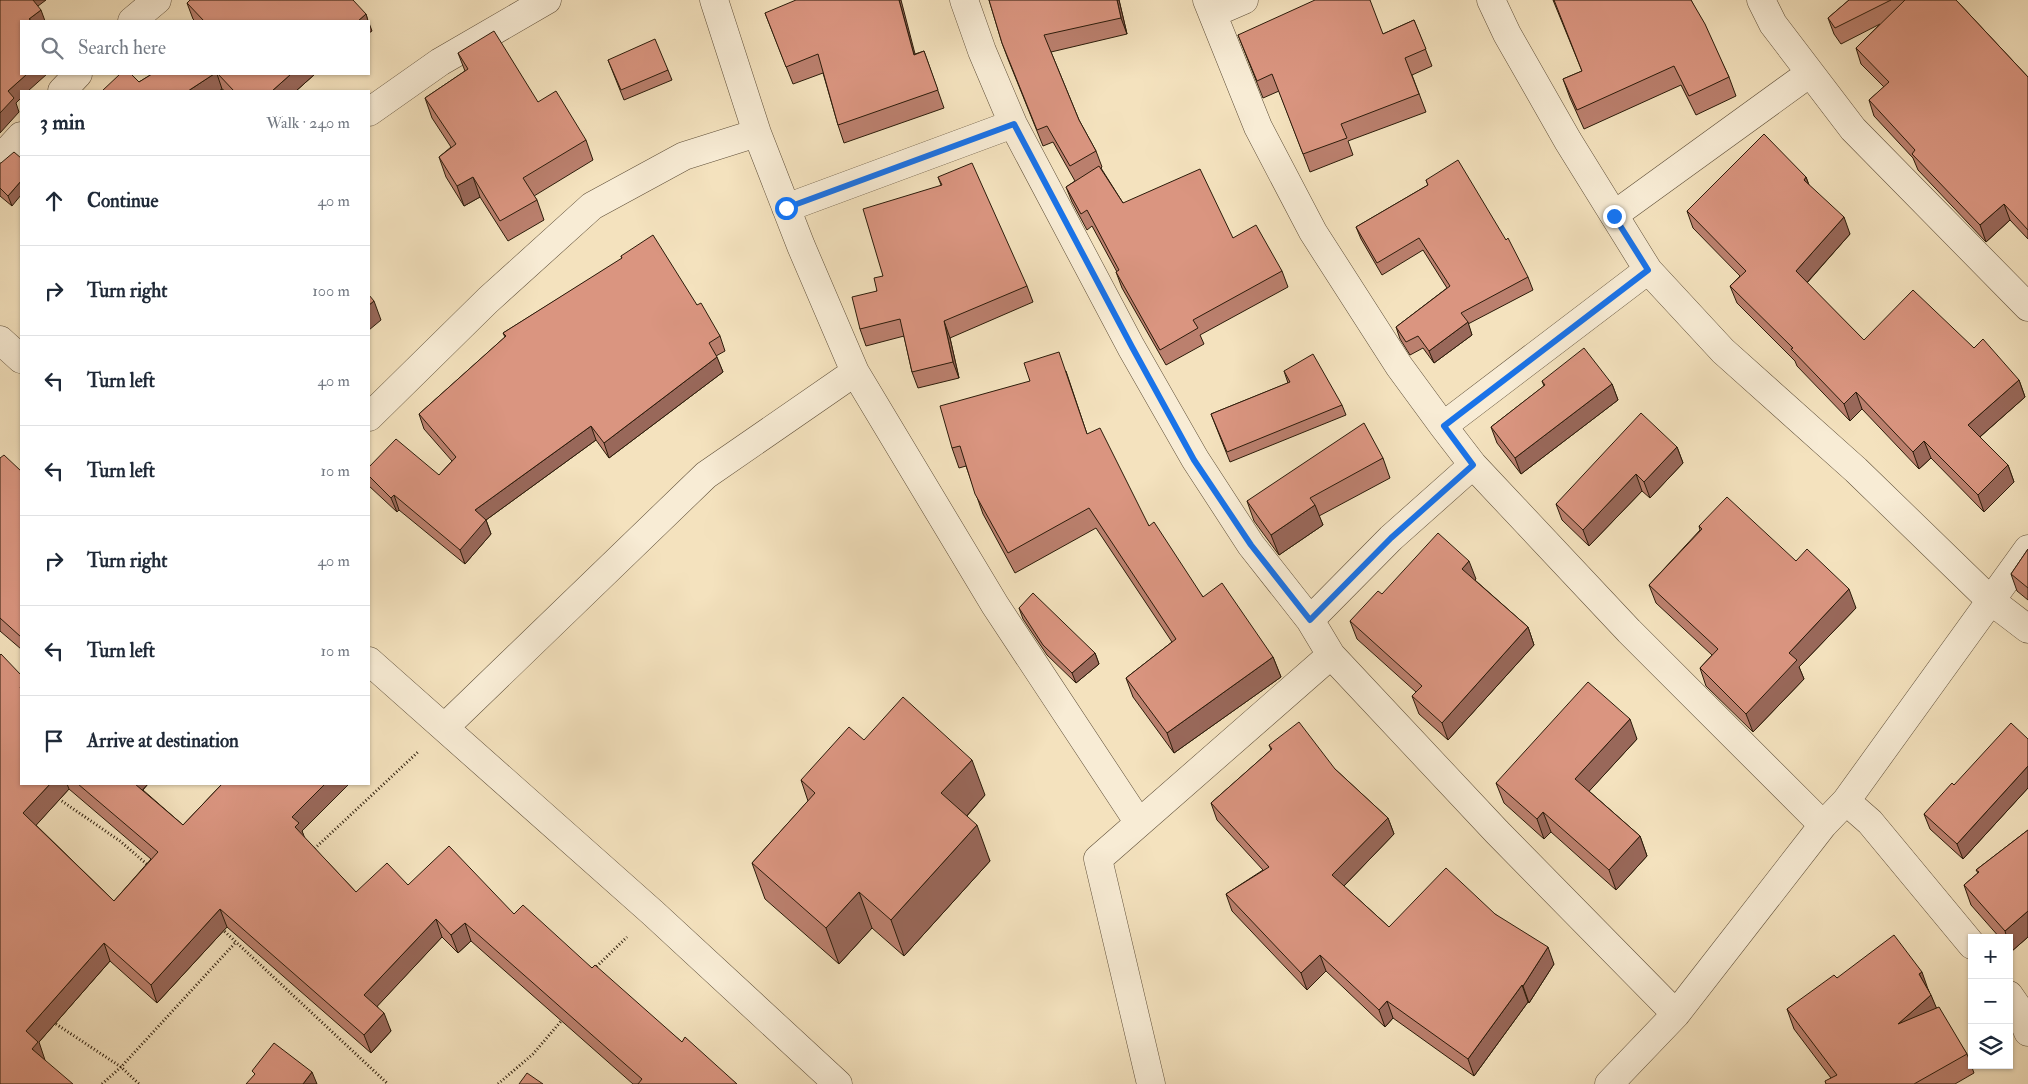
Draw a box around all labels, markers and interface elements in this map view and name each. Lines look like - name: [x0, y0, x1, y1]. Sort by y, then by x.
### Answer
- search box: [20, 20, 370, 75]
- icon: search: [38, 34, 66, 62]
- text: Search here: [78, 36, 166, 60]
- text: 3 min: [40, 109, 85, 136]
- text: Walk · 240 m: [266, 113, 350, 133]
- icon: ahead: [40, 187, 68, 215]
- text: Continue: [87, 189, 158, 213]
- text: 40 m: [317, 191, 350, 211]
- route start: [775, 197, 798, 220]
- route end: [1603, 205, 1626, 228]
- icon: right: [40, 277, 68, 305]
- text: Turn right: [87, 279, 167, 303]
- text: 100 m: [312, 281, 350, 301]
- icon: left: [40, 367, 68, 395]
- text: Turn left: [87, 369, 155, 393]
- text: 40 m: [317, 371, 350, 391]
- icon: left: [40, 457, 68, 485]
- text: Turn left: [87, 459, 155, 483]
- text: 10 m: [320, 461, 350, 481]
- icon: right: [40, 547, 68, 575]
- text: Turn right: [87, 549, 167, 573]
- text: 40 m: [317, 551, 350, 571]
- icon: left: [40, 637, 68, 665]
- text: Turn left: [87, 639, 155, 663]
- text: 10 m: [320, 641, 350, 661]
- icon: arrive: [40, 727, 68, 755]
- text: Arrive at destination: [87, 729, 239, 753]
- map controls: [1968, 934, 2013, 1069]
- button: +: [1968, 934, 2013, 979]
- button: −: [1968, 979, 2013, 1024]
- button: layers: [1968, 1024, 2013, 1069]

